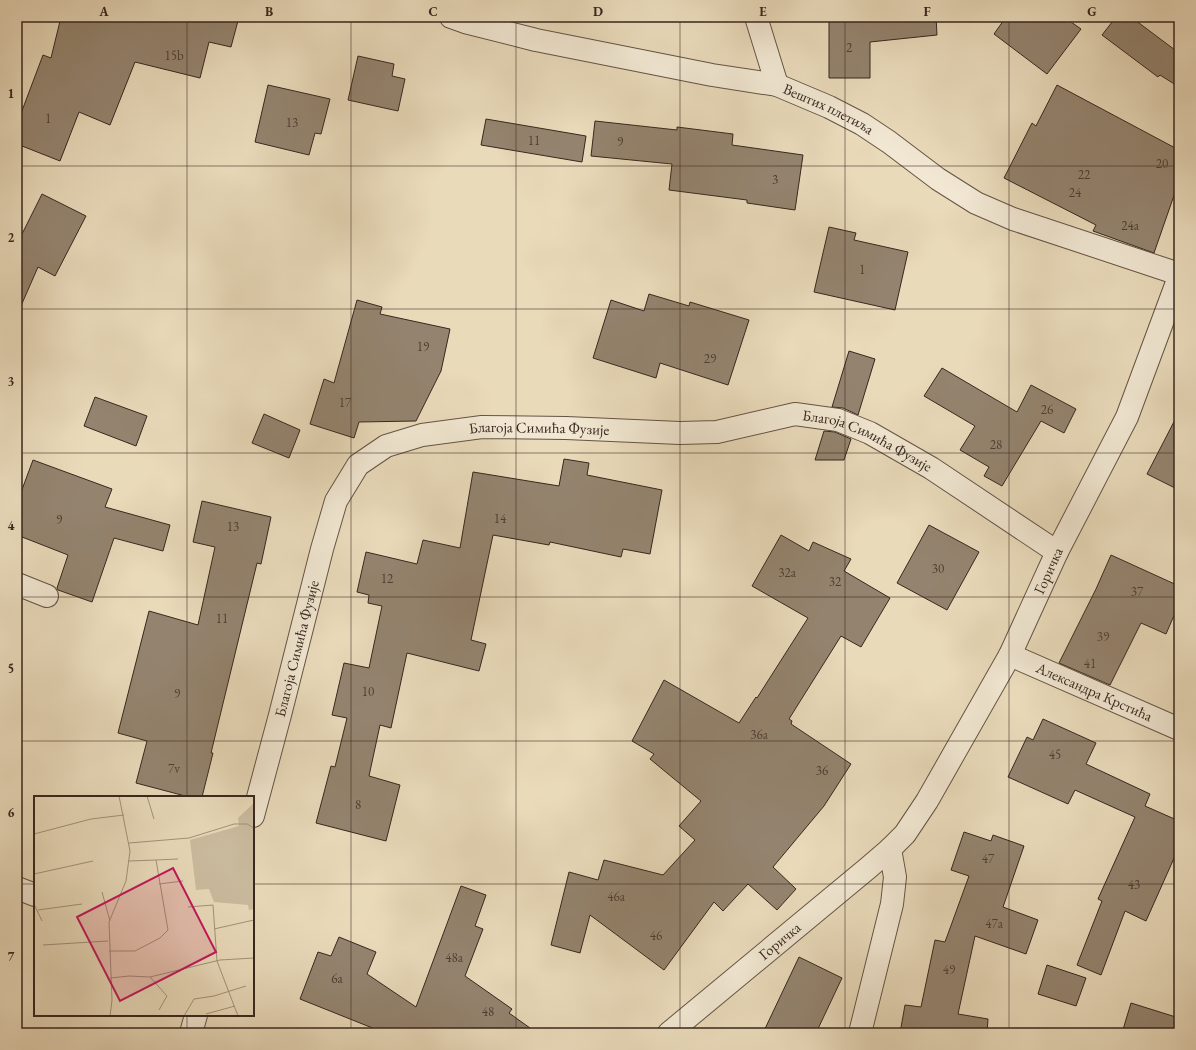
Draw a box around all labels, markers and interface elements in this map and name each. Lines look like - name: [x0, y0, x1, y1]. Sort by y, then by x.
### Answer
- text: A: [98, 3, 109, 20]
- text: B: [265, 3, 273, 20]
- text: C: [428, 3, 438, 20]
- text: D: [593, 3, 603, 20]
- text: E: [759, 3, 767, 20]
- text: F: [923, 3, 931, 20]
- text: G: [1087, 3, 1097, 20]
- house number: 2: [846, 39, 853, 56]
- house number: 15b: [164, 47, 184, 64]
- street label: Вештих плетиља: [780, 79, 878, 138]
- text: 1: [8, 85, 15, 102]
- house number: 1: [45, 110, 51, 127]
- house number: 13: [286, 114, 298, 131]
- house number: 11: [528, 132, 540, 149]
- house number: 9: [617, 133, 624, 150]
- house number: 20: [1156, 155, 1168, 172]
- house number: 22: [1078, 166, 1091, 183]
- house number: 3: [772, 171, 778, 188]
- house number: 24: [1069, 184, 1082, 201]
- house number: 24a: [1121, 217, 1140, 234]
- text: 2: [8, 229, 15, 246]
- house number: 1: [859, 261, 865, 278]
- house number: 19: [417, 338, 430, 355]
- house number: 29: [704, 350, 717, 367]
- text: 3: [8, 373, 15, 390]
- house number: 17: [339, 394, 352, 411]
- house number: 26: [1041, 401, 1053, 418]
- street label: Благоја Симића Фузије: [801, 405, 936, 476]
- street label: Благоја Симића Фузије: [468, 417, 610, 439]
- house number: 28: [990, 436, 1002, 453]
- house number: 14: [494, 510, 507, 527]
- house number: 9: [56, 511, 63, 528]
- text: 4: [8, 517, 15, 534]
- house number: 13: [227, 518, 239, 535]
- street label: Горичка: [1029, 544, 1067, 597]
- house number: 30: [932, 560, 944, 577]
- house number: 32a: [778, 564, 797, 581]
- house number: 12: [381, 570, 394, 587]
- house number: 32: [829, 573, 842, 590]
- street label: Благоја Симића Фузије: [270, 578, 323, 719]
- house number: 37: [1131, 583, 1144, 600]
- house number: 11: [216, 610, 228, 627]
- house number: 39: [1097, 628, 1110, 645]
- house number: 41: [1084, 655, 1096, 672]
- street label: Александра Крстића: [1032, 657, 1156, 725]
- text: 5: [8, 660, 14, 677]
- house number: 10: [362, 683, 374, 700]
- house number: 9: [174, 685, 181, 702]
- house number: 36a: [750, 726, 769, 743]
- house number: 45: [1049, 746, 1061, 763]
- house number: 7v: [168, 760, 180, 777]
- house number: 36: [816, 762, 828, 779]
- inset map: [34, 796, 254, 1016]
- house number: 8: [355, 796, 361, 813]
- text: 6: [8, 804, 15, 821]
- house number: 47: [982, 850, 995, 867]
- house number: 43: [1128, 876, 1140, 893]
- house number: 46a: [607, 888, 626, 905]
- house number: 47a: [985, 915, 1004, 932]
- street label: Горичка: [755, 918, 805, 964]
- house number: 46: [650, 927, 662, 944]
- text: 7: [8, 948, 15, 965]
- house number: 48a: [445, 949, 464, 966]
- house number: 49: [943, 961, 956, 978]
- house number: 6a: [331, 970, 344, 987]
- house number: 48: [482, 1003, 494, 1020]

